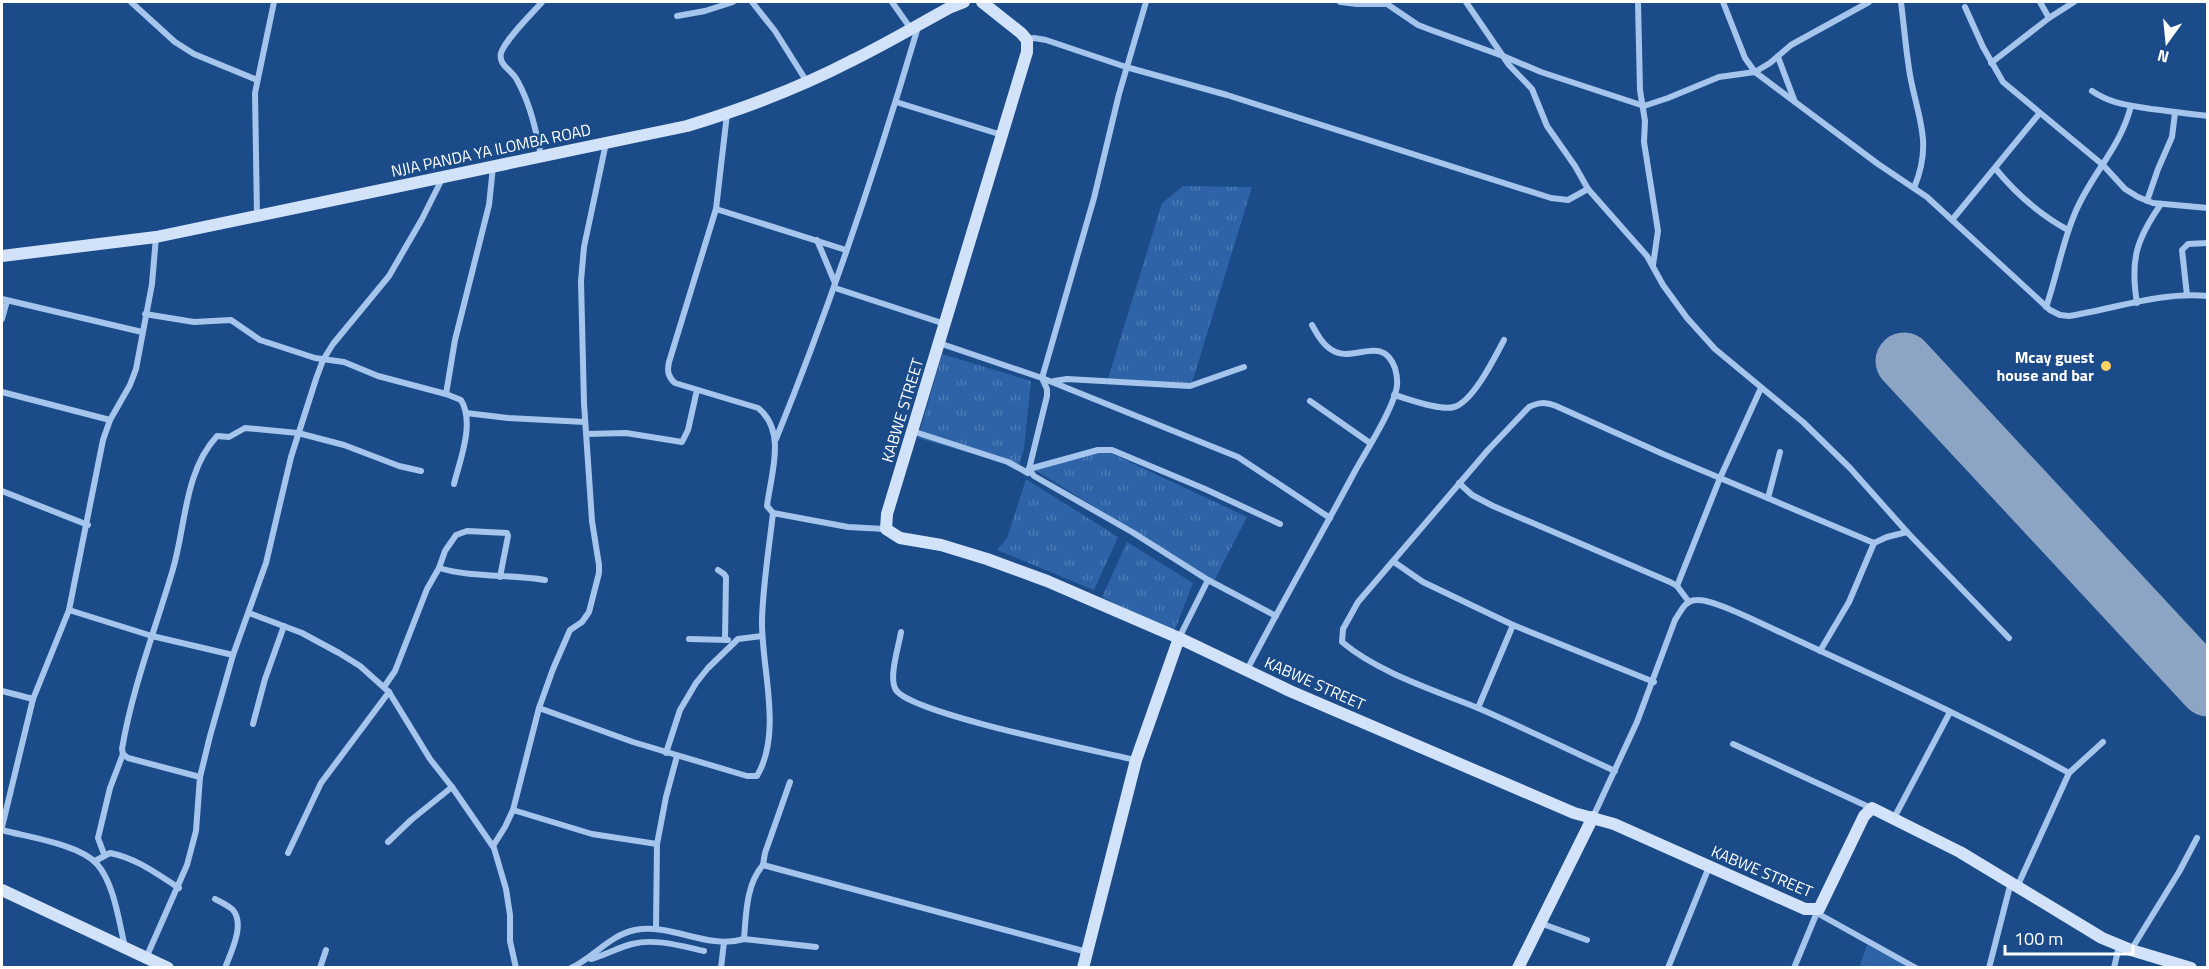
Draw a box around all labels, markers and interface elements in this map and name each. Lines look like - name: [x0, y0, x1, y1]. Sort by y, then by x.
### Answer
- north arrow: [2137, 12, 2197, 72]
- text: N: [2155, 43, 2172, 70]
- street label: NJIA PANDA YA ILOMBA ROAD: [389, 117, 593, 183]
- place label: Mcay guest house and bar: [1996, 345, 2094, 387]
- street label: KABWE STREET: [875, 354, 929, 465]
- marker: Mcay guest house and bar: [2099, 359, 2113, 373]
- street label: KABWE STREET: [1261, 650, 1370, 716]
- street label: KABWE STREET: [1708, 839, 1817, 903]
- scale bar: [2005, 918, 2132, 956]
- text: 100 m: [2014, 925, 2063, 952]

